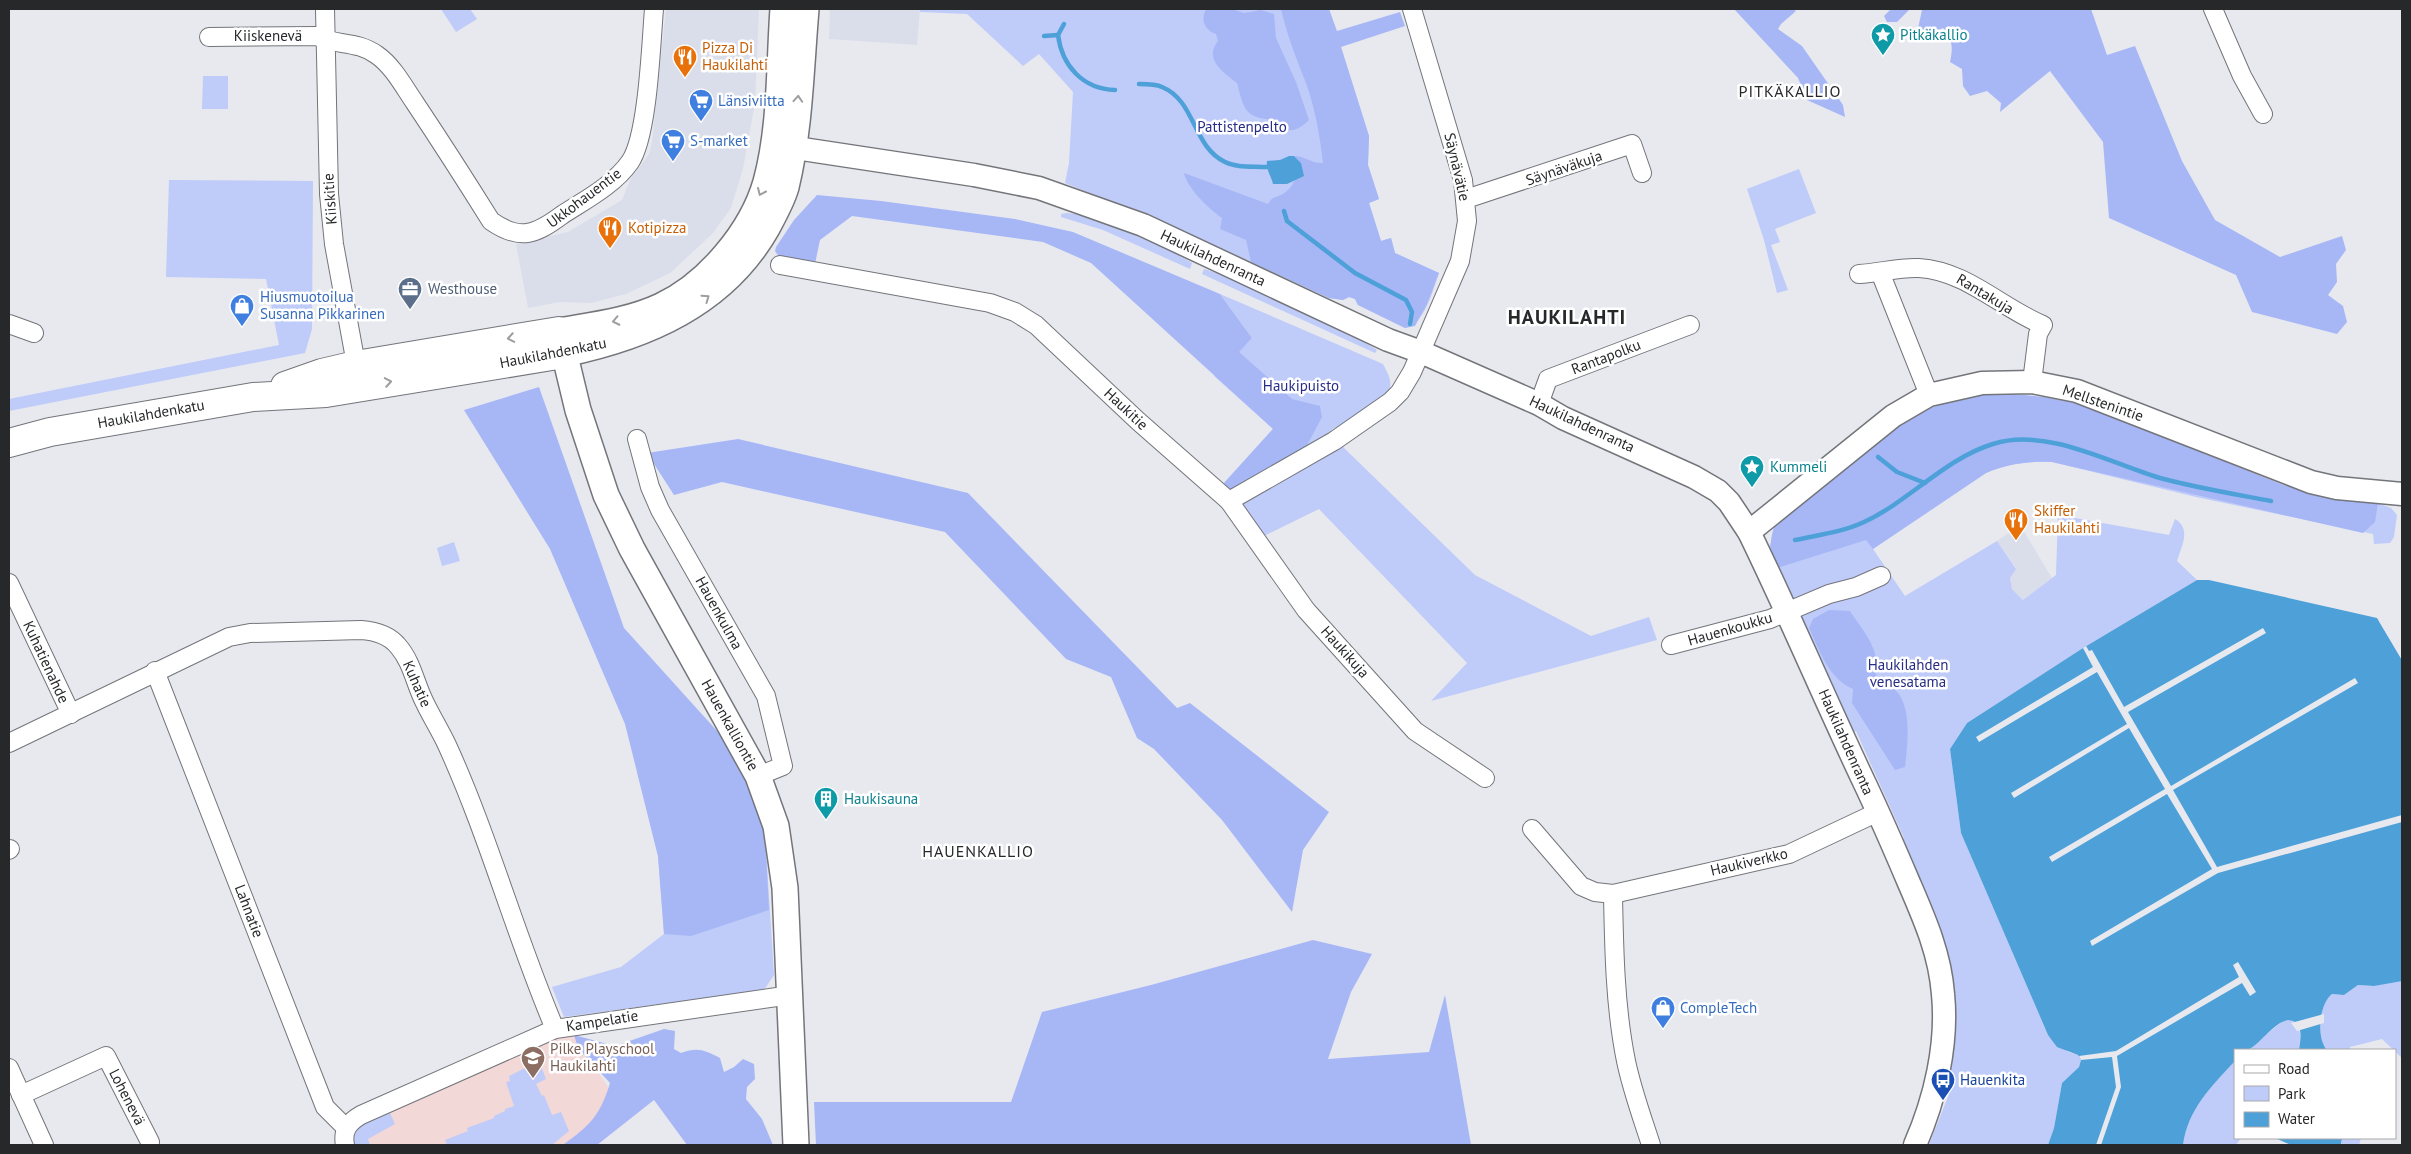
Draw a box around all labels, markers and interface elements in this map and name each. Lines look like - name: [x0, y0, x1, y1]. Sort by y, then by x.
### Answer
- place icon: Pitkäkallio: [1870, 22, 1896, 56]
- place label: Pitkäkallio: [1900, 25, 1968, 44]
- street label: Kiiskenevä: [234, 26, 302, 45]
- place label: Pizza Di Haukilahti: [702, 38, 768, 74]
- restaurant icon: Pizza Di Haukilahti: [672, 44, 698, 78]
- district label: PITKÄKALLIO: [1739, 81, 1841, 101]
- supermarket icon: Länsiviitta: [688, 88, 714, 122]
- place label: Länsiviitta: [718, 91, 785, 110]
- one-way arrow: [793, 95, 804, 103]
- park label: Pattistenpelto: [1197, 117, 1287, 136]
- supermarket icon: S-market: [660, 128, 686, 162]
- place label: S-market: [690, 131, 748, 150]
- street label: Säynävätie: [1440, 131, 1475, 203]
- street label: Säynäväkuja: [1523, 146, 1604, 189]
- street label: Ukkohauentie: [543, 163, 625, 232]
- street label: Kiiskitie: [318, 173, 341, 225]
- one-way arrow: [757, 187, 768, 196]
- restaurant icon: Kotipizza: [597, 215, 623, 249]
- place label: Kotipizza: [628, 218, 687, 237]
- street label: Haukilahdenranta: [1158, 225, 1269, 290]
- street label: Rantakuja: [1953, 269, 2017, 318]
- office icon: Westhouse: [397, 276, 423, 310]
- place label: Westhouse: [428, 279, 497, 298]
- place label: Hiusmuotoilua Susanna Pikkarinen: [260, 287, 385, 323]
- shop icon: Hiusmuotoilua Susanna Pikkarinen: [229, 293, 255, 327]
- one-way arrow: [700, 295, 710, 304]
- district label: HAUKILAHTI: [1508, 304, 1626, 330]
- one-way arrow: [611, 315, 620, 325]
- street label: Haukilahdenkatu: [498, 333, 608, 372]
- one-way arrow: [506, 333, 515, 343]
- street label: Rantapolku: [1568, 335, 1643, 378]
- park label: Haukipuisto: [1263, 376, 1339, 395]
- one-way arrow: [384, 378, 393, 388]
- street label: Mellstenintie: [2060, 380, 2146, 425]
- street label: Haukitie: [1100, 383, 1152, 434]
- street label: Haukilahdenranta: [1527, 391, 1638, 456]
- street label: Haukilahdenkatu: [96, 395, 206, 432]
- place icon: Kummeli: [1739, 454, 1765, 488]
- place label: Kummeli: [1770, 457, 1827, 476]
- place label: Skiffer Haukilahti: [2034, 501, 2100, 537]
- restaurant icon: Skiffer Haukilahti: [2003, 507, 2029, 541]
- street label: Hauenkulma: [692, 573, 747, 653]
- street label: Hauenkoukku: [1685, 607, 1774, 650]
- street label: Kuhatienahde: [19, 618, 74, 706]
- street label: Haukikuja: [1317, 622, 1374, 682]
- park label: Haukilahden venesatama: [1868, 655, 1948, 691]
- street label: Kuhatie: [399, 657, 436, 710]
- street label: Hauenkalliontie: [697, 676, 763, 774]
- street label: Haukilahdenranta: [1815, 686, 1878, 798]
- building icon: Haukisauna: [813, 786, 839, 820]
- place label: Haukisauna: [844, 789, 918, 808]
- district label: HAUENKALLIO: [922, 841, 1034, 861]
- street label: Haukiverkko: [1708, 843, 1789, 880]
- street label: Lahnatie: [231, 882, 268, 940]
- shop icon: CompleTech: [1650, 995, 1676, 1029]
- place label: CompleTech: [1680, 998, 1757, 1017]
- street label: Kampelatie: [565, 1005, 639, 1036]
- place label: Pilke Playschool Haukilahti: [550, 1039, 655, 1075]
- school or university icon: Pilke Playschool Haukilahti: [520, 1045, 546, 1079]
- legend: [2234, 1049, 2396, 1139]
- text: Road: [2278, 1059, 2310, 1078]
- street label: Lohenevä: [105, 1065, 150, 1128]
- bus stop icon: Hauenkita: [1930, 1067, 1956, 1101]
- place label: Hauenkita: [1960, 1070, 2025, 1089]
- text: Park: [2278, 1084, 2306, 1103]
- text: Water: [2278, 1109, 2315, 1128]

